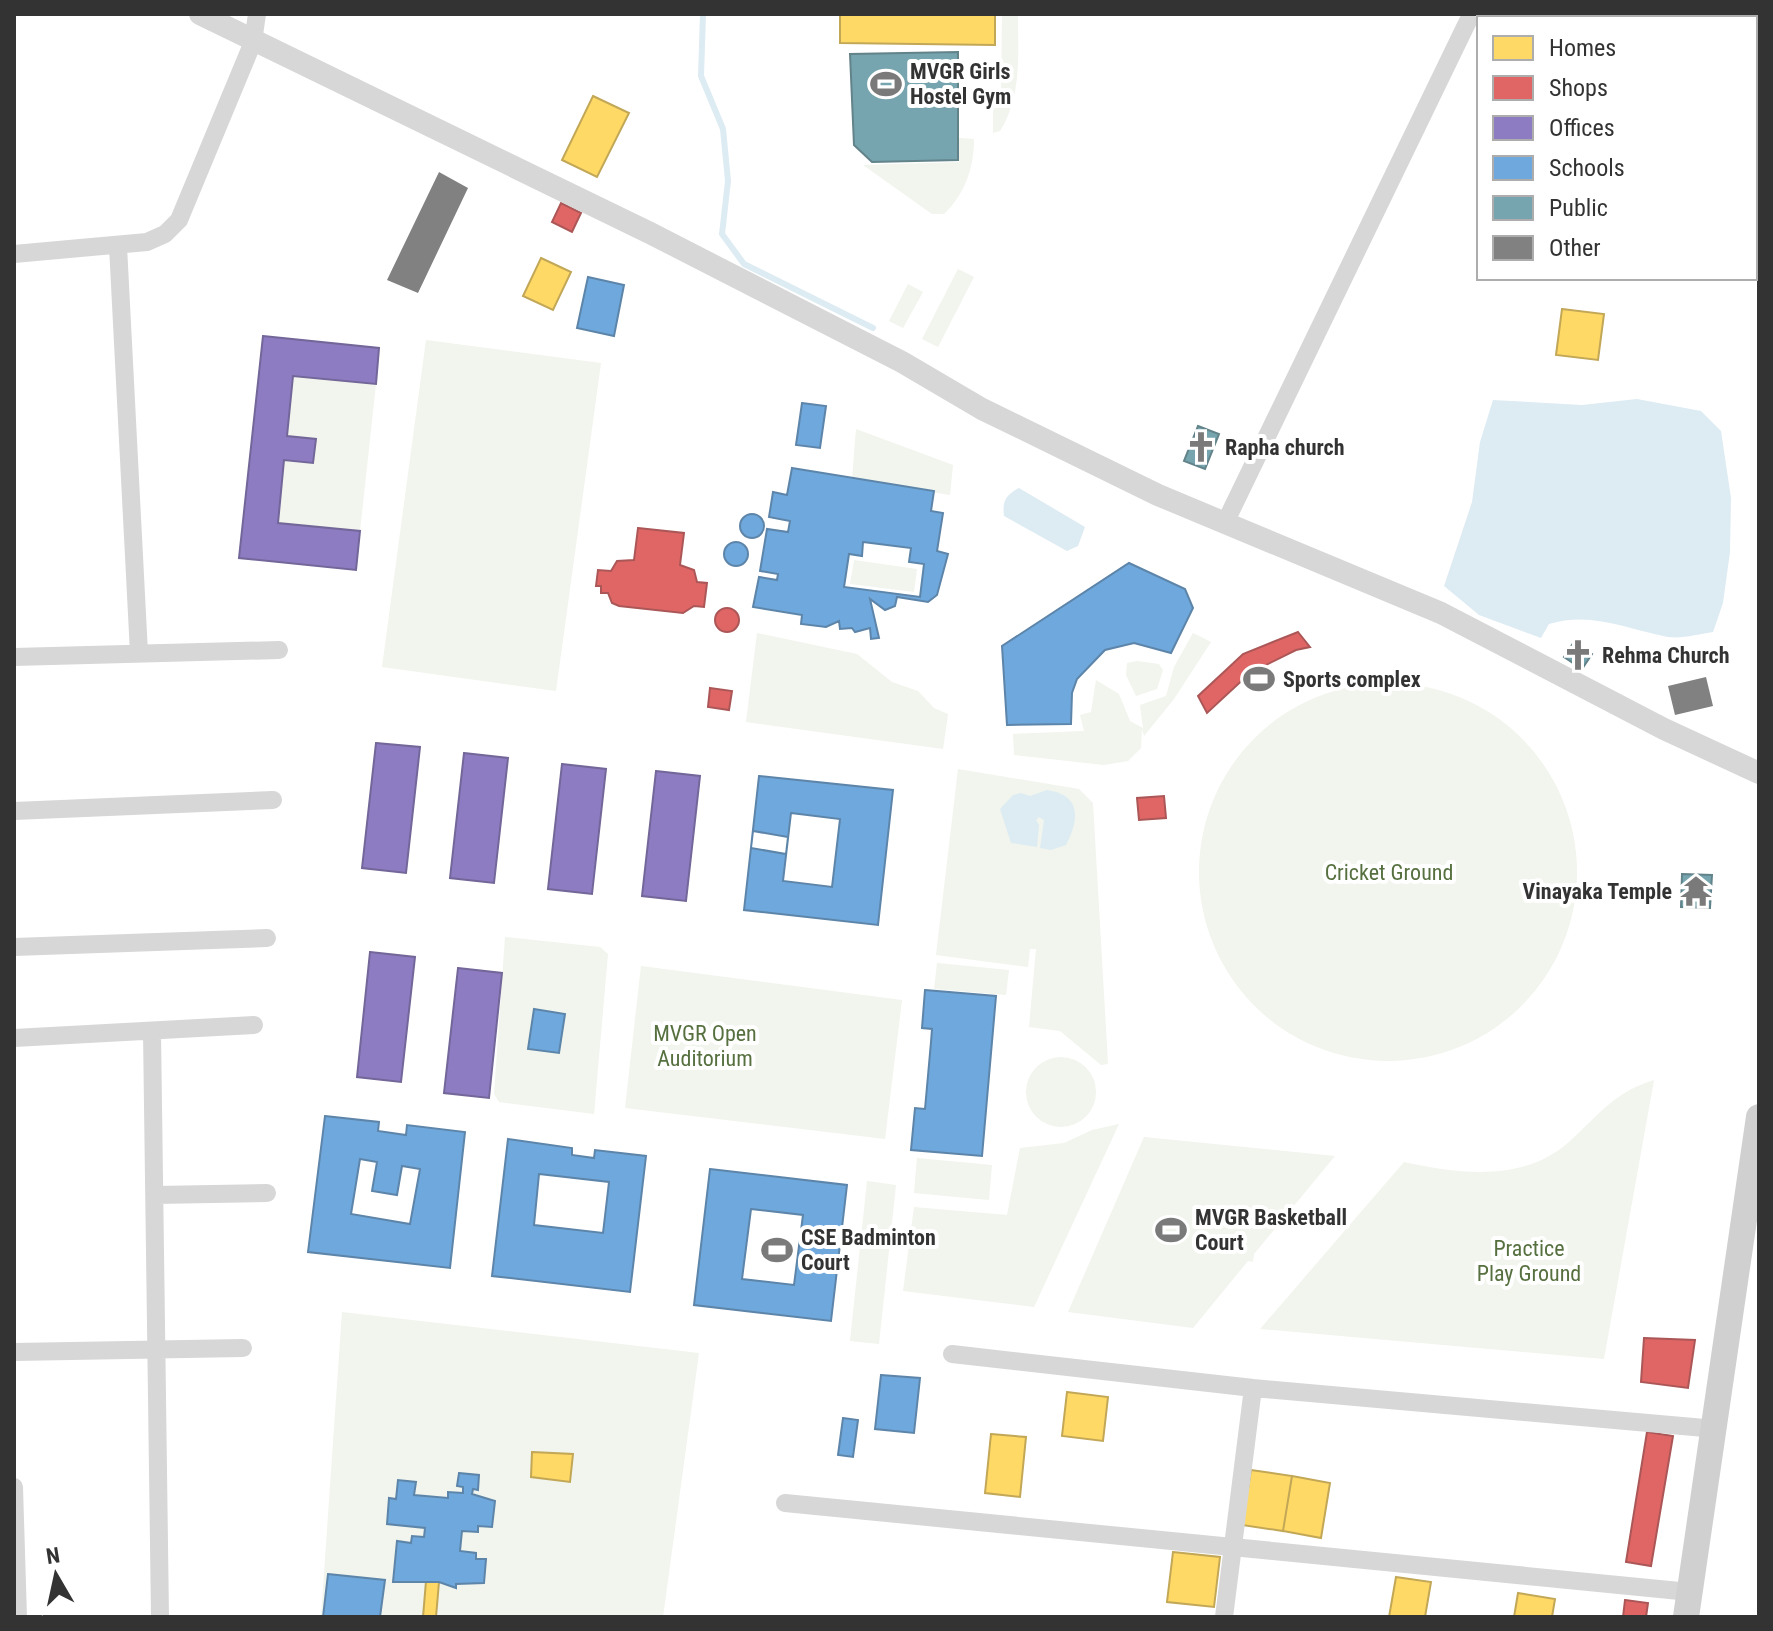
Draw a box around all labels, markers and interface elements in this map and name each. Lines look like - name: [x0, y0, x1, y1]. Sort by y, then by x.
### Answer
- legend: [1477, 16, 1757, 280]
- text: Homes: [1549, 34, 1616, 62]
- place label: MVGR Girls Hostel Gym: [910, 59, 1011, 109]
- sports icon: MVGR Girls Hostel Gym: [869, 67, 903, 101]
- text: Shops: [1549, 74, 1608, 102]
- text: Offices: [1549, 114, 1615, 142]
- text: Schools: [1549, 154, 1625, 182]
- text: Public: [1549, 194, 1608, 222]
- text: Other: [1549, 234, 1601, 262]
- church icon: Rapha church: [1184, 430, 1218, 464]
- place label: Rapha church: [1225, 435, 1345, 460]
- church icon: Rehma Church: [1561, 638, 1595, 672]
- place label: Rehma Church: [1602, 643, 1730, 668]
- sports icon: Sports complex: [1242, 662, 1276, 696]
- place label: Sports complex: [1283, 667, 1421, 692]
- park label: Cricket Ground: [1325, 860, 1453, 885]
- temple icon: Vinayaka Temple: [1679, 874, 1713, 908]
- place label: Vinayaka Temple: [1523, 879, 1672, 904]
- park label: MVGR Open Auditorium: [653, 1021, 757, 1071]
- place label: MVGR Basketball Court: [1195, 1205, 1347, 1255]
- sports icon: MVGR Basketball Court: [1154, 1213, 1188, 1247]
- place label: CSE Badminton Court: [801, 1225, 936, 1275]
- sports icon: CSE Badminton Court: [760, 1233, 794, 1267]
- park label: Practice Play Ground: [1477, 1236, 1581, 1286]
- north arrow: [16, 1535, 96, 1615]
- text: N: [44, 1542, 62, 1569]

